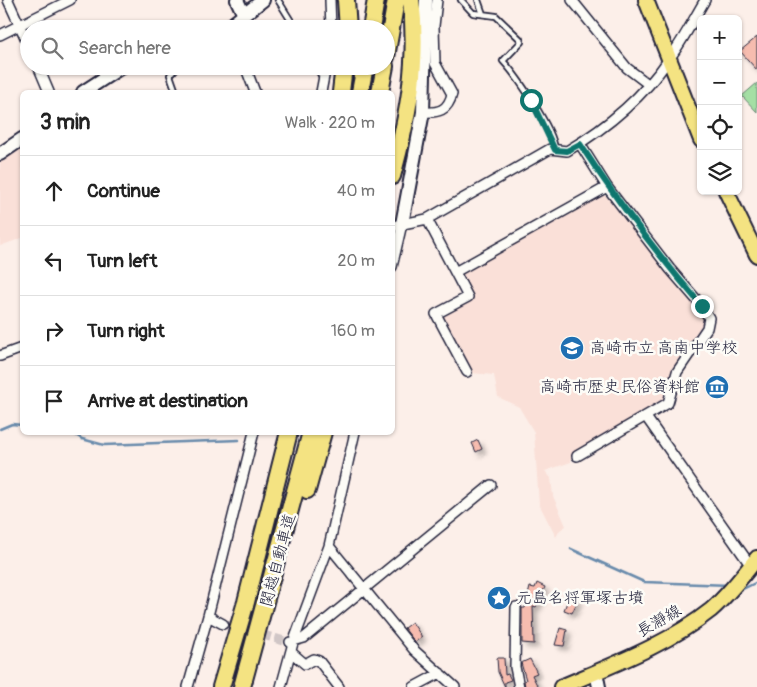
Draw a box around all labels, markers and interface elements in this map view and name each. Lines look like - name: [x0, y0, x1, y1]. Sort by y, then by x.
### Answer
- map controls: [697, 15, 742, 195]
- button: +: [697, 15, 742, 60]
- search box: [20, 20, 395, 75]
- icon: search: [38, 34, 66, 62]
- text: Search here: [78, 36, 171, 60]
- button: −: [697, 60, 742, 105]
- route start: [520, 89, 543, 112]
- button: locate: [697, 105, 742, 150]
- text: 3 min: [40, 109, 90, 136]
- text: Walk · 220 m: [285, 113, 375, 133]
- button: layers: [697, 150, 742, 195]
- icon: ahead: [40, 177, 68, 205]
- text: Continue: [87, 179, 160, 203]
- text: 40 m: [337, 181, 375, 201]
- icon: left: [40, 247, 68, 275]
- text: Turn left: [87, 249, 157, 273]
- text: 20 m: [337, 251, 375, 271]
- route end: [691, 295, 714, 318]
- icon: right: [40, 317, 68, 345]
- text: Turn right: [87, 319, 165, 343]
- text: 160 m: [331, 321, 375, 341]
- school or university icon: 高崎市立 高南中学校: [559, 335, 585, 361]
- place label: 高崎市立 高南中学校: [590, 338, 737, 358]
- museum icon: 高崎市歴史民俗資料館: [704, 374, 730, 400]
- place label: 高崎市歴史民俗資料館: [540, 377, 700, 397]
- icon: arrive: [40, 387, 68, 415]
- text: Arrive at destination: [87, 389, 248, 413]
- street label: 関越自動車道: [256, 511, 300, 609]
- place icon: 元島名将軍塚古墳: [486, 585, 512, 611]
- place label: 元島名将軍塚古墳: [516, 588, 644, 608]
- street label: 長瀞線: [633, 600, 685, 642]

